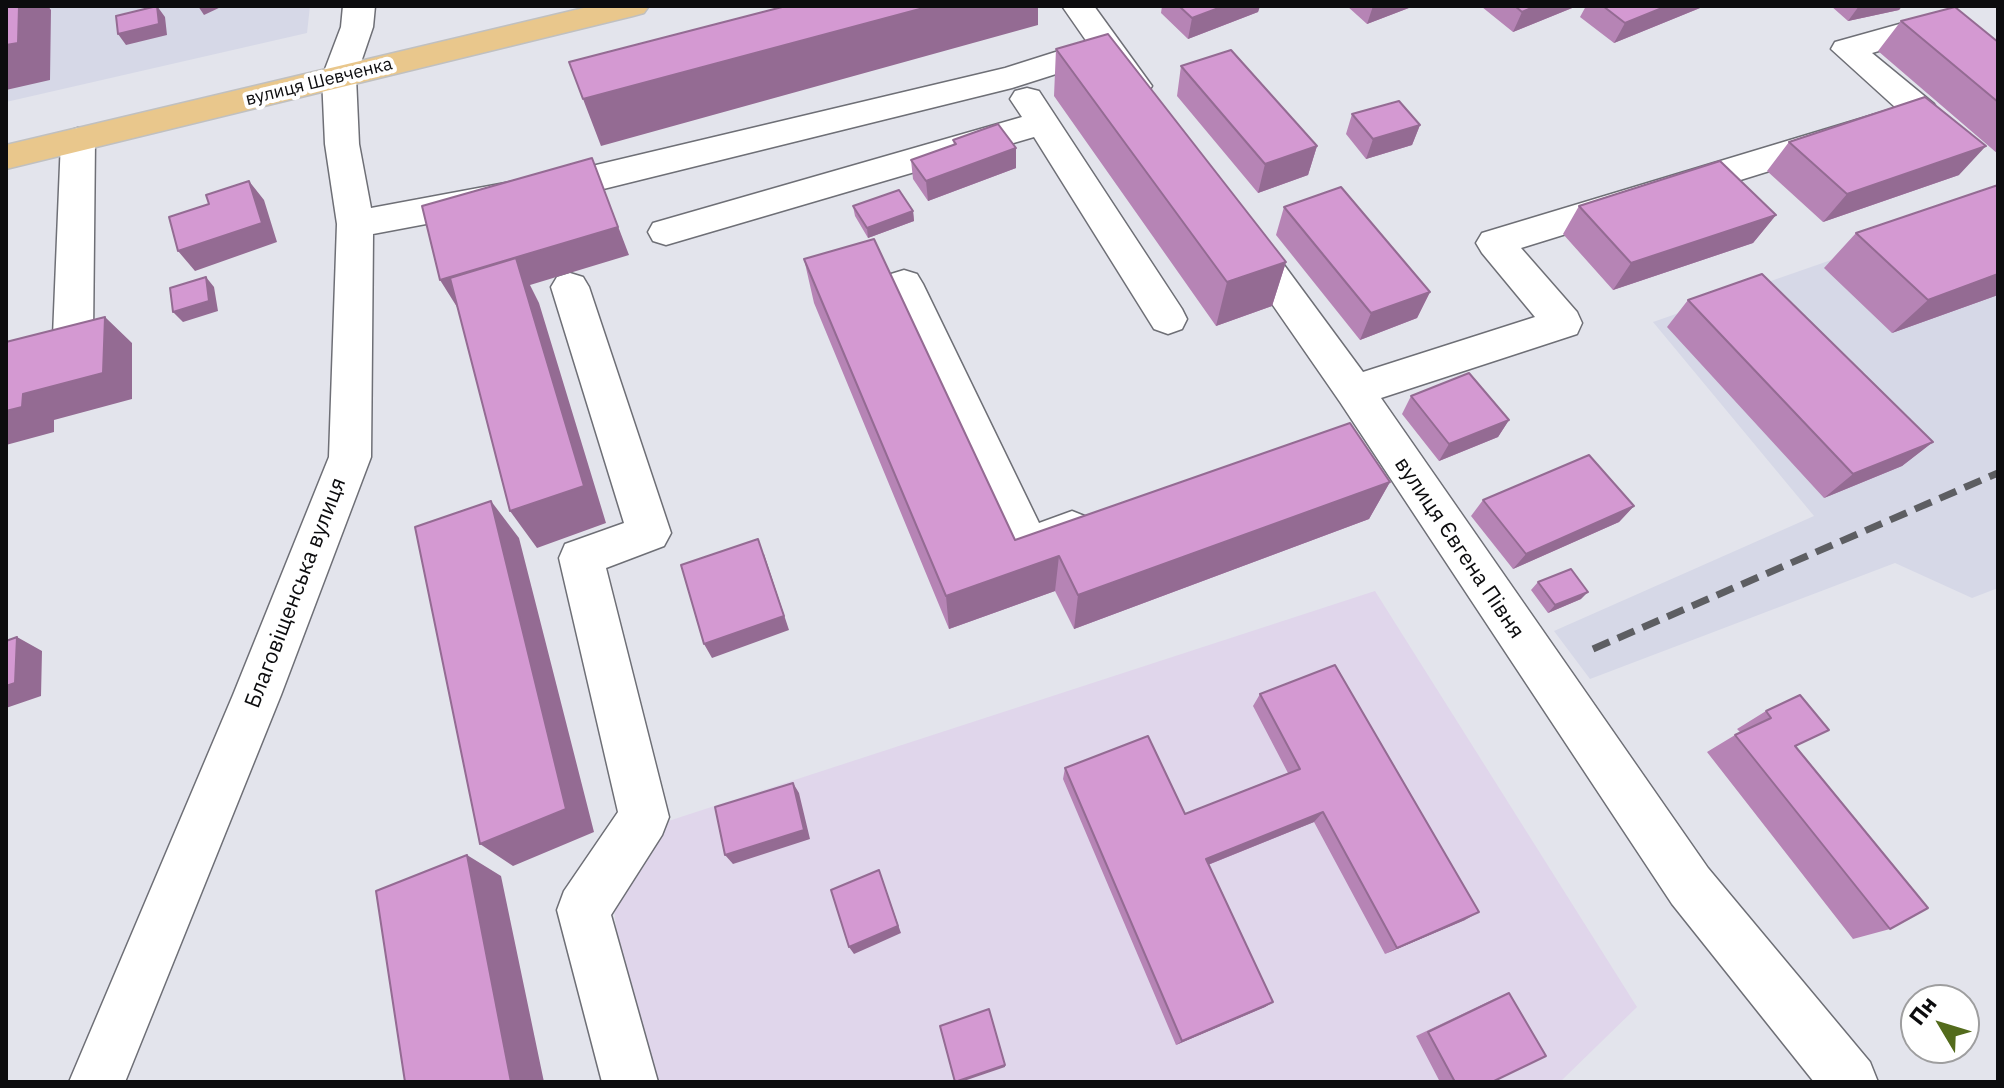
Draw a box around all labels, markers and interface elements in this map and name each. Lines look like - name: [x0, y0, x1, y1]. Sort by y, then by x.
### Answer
- street label: вулиця Шевченка: [243, 53, 395, 111]
- street label: вулиця Євгена Півня: [1388, 452, 1530, 644]
- street label: Благовіщенська вулиця: [240, 474, 352, 712]
- north arrow: [1900, 984, 1980, 1064]
- text: Пн: [1902, 990, 1943, 1031]

